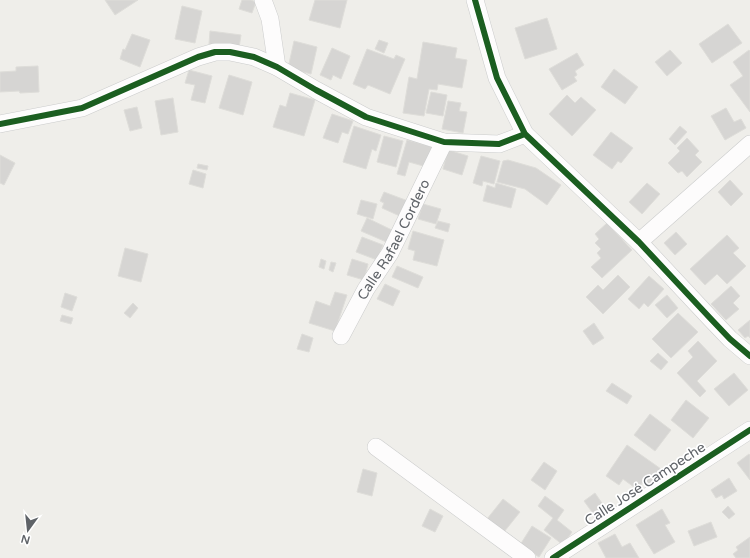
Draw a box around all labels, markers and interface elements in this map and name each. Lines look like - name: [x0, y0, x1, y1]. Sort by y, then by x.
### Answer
- street label: Calle Rafael Cordero: [353, 176, 433, 303]
- street label: Calle José Campeche: [581, 439, 709, 529]
- north arrow: [8, 510, 48, 550]
- text: N: [20, 532, 31, 547]

